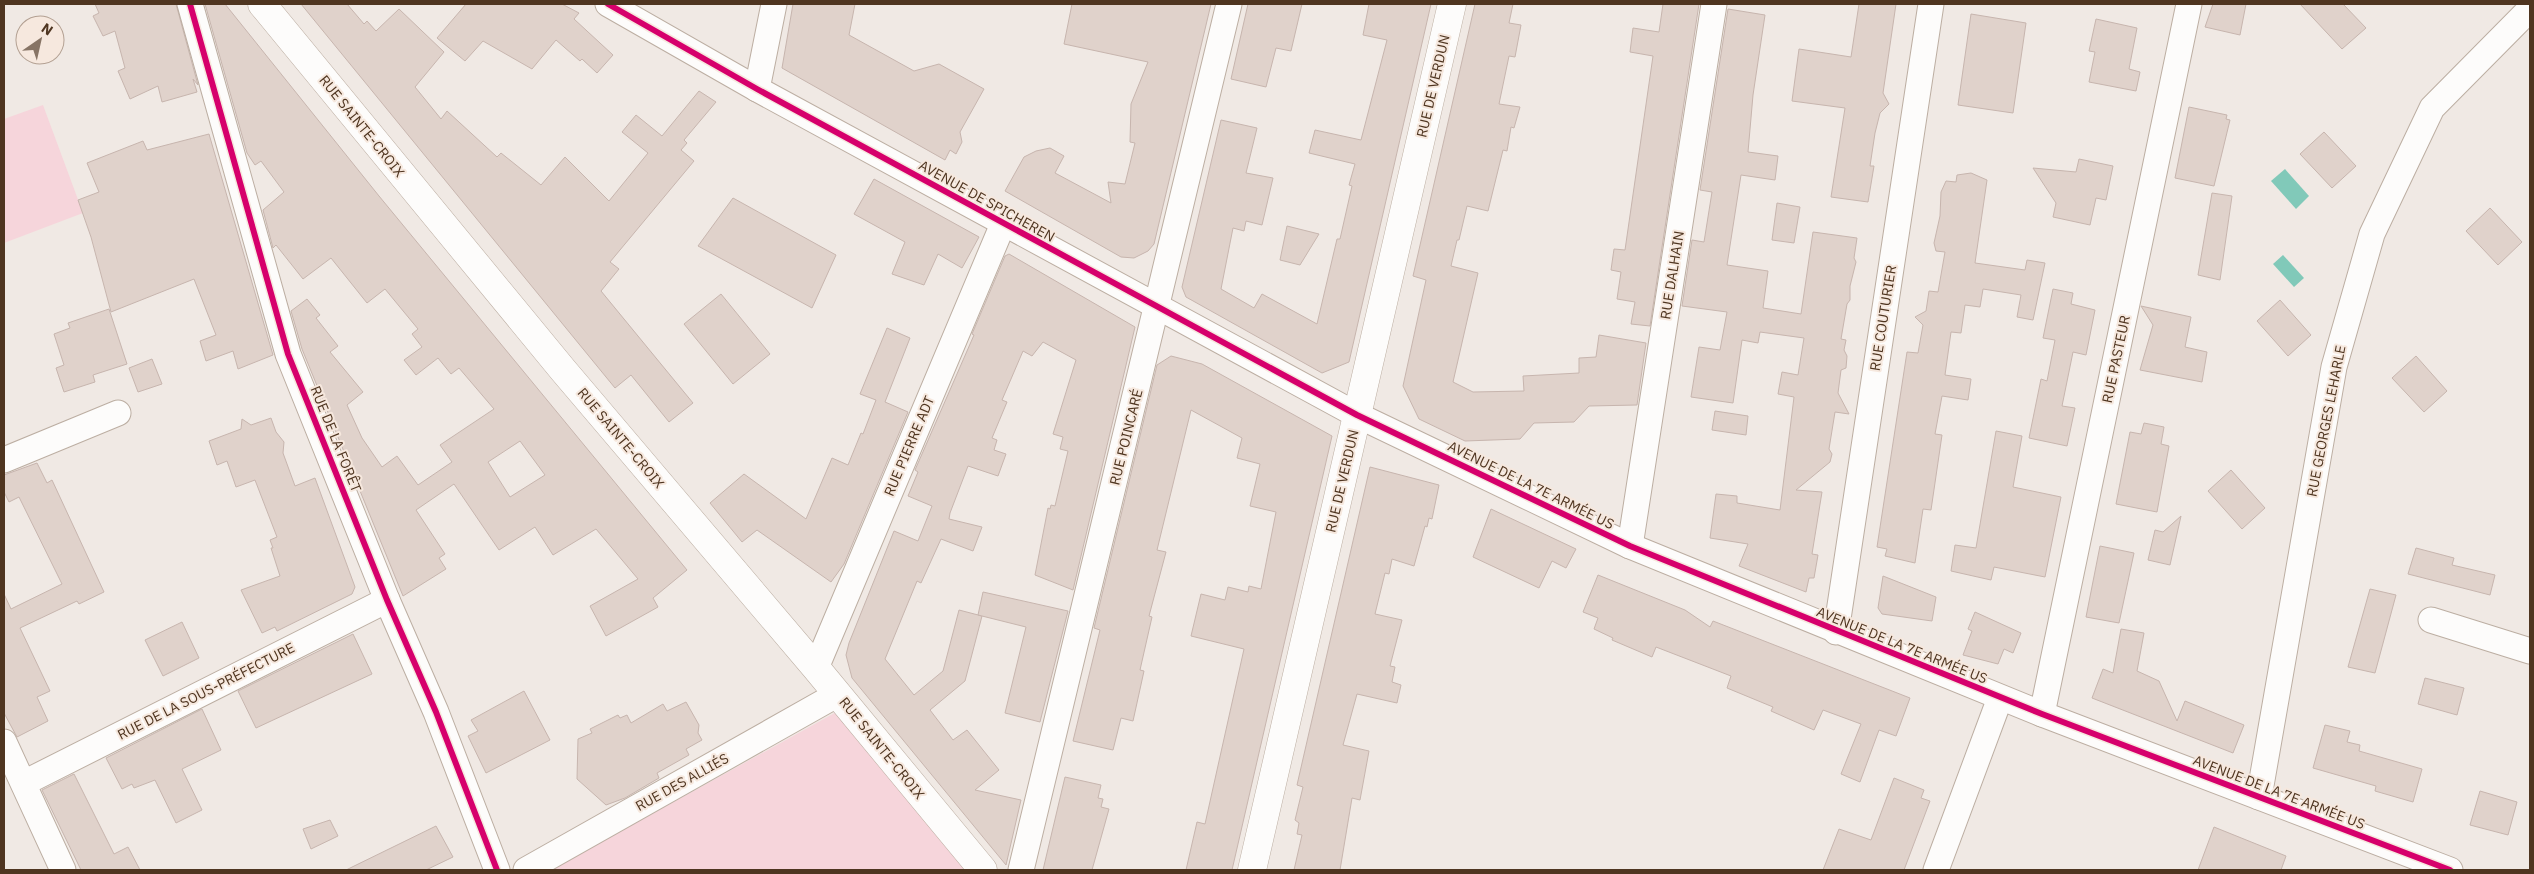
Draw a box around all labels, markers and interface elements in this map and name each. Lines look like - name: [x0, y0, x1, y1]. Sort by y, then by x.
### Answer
- north arrow: [15, 15, 65, 65]
- text: N: [38, 19, 57, 40]
- street label: RUE DE VERDUN: [1412, 33, 1454, 139]
- street label: RUE SAINTE-CROIX: [315, 71, 409, 181]
- street label: AVENUE DE SPICHEREN: [916, 156, 1058, 246]
- street label: RUE DALHAIN: [1656, 229, 1688, 321]
- street label: RUE COUTURIER: [1866, 264, 1900, 372]
- street label: RUE PASTEUR: [2098, 313, 2134, 404]
- street label: RUE GEORGES LEHARLE: [2302, 344, 2350, 498]
- street label: RUE DE LA FORÊT: [307, 383, 365, 495]
- street label: RUE SAINTE-CROIX: [574, 384, 669, 492]
- street label: RUE POINCARÉ: [1104, 387, 1147, 487]
- street label: RUE PIERRE ADT: [880, 393, 938, 499]
- street label: RUE DE VERDUN: [1321, 428, 1363, 534]
- street label: AVENUE DE LA 7E ARMÉE US: [1445, 436, 1618, 533]
- street label: AVENUE DE LA 7E ARMÉE US: [1814, 601, 1990, 688]
- street label: RUE DE LA SOUS-PRÉFECTURE: [114, 637, 298, 744]
- street label: RUE SAINTE-CROIX: [835, 693, 929, 803]
- street label: RUE DES ALLIÉS: [632, 748, 732, 815]
- street label: AVENUE DE LA 7E ARMÉE US: [2190, 750, 2368, 833]

